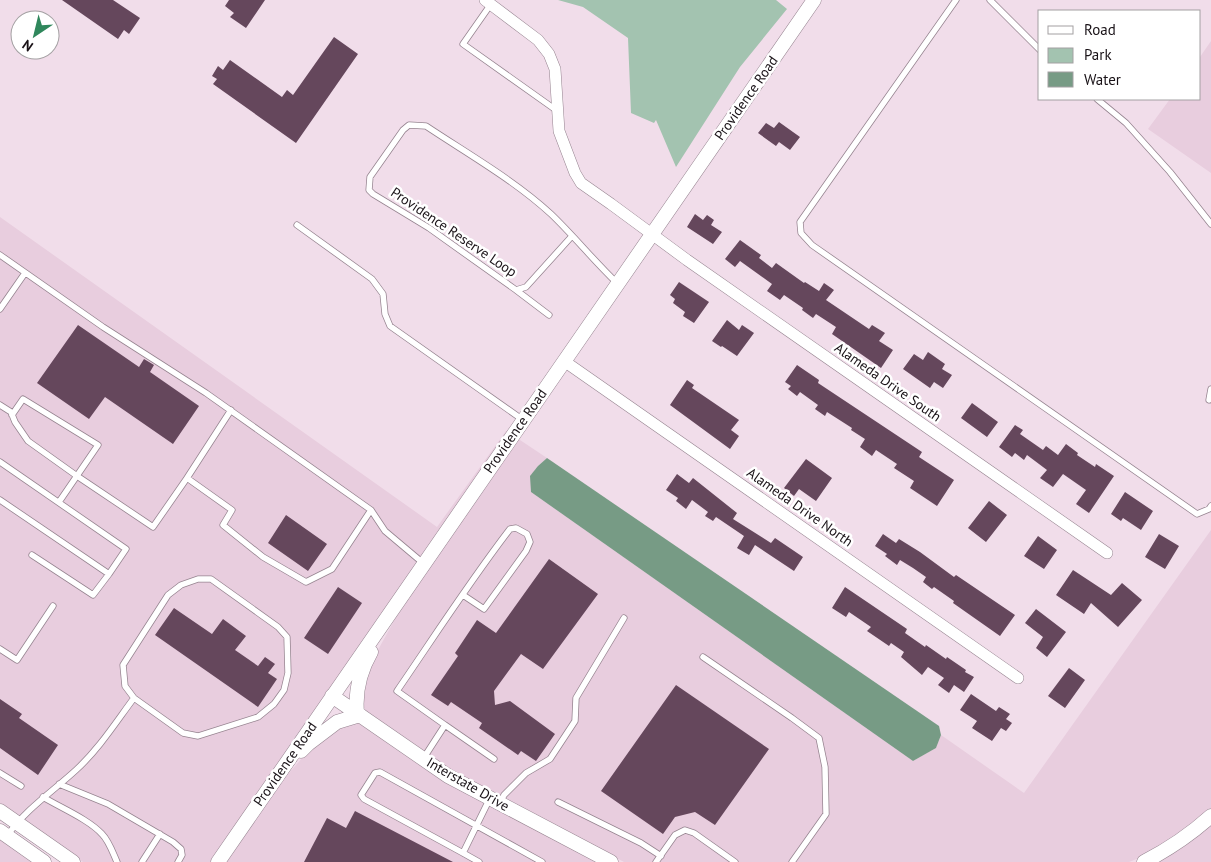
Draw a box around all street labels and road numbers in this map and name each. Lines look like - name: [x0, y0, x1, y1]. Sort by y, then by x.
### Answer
- street label: Providence Road: [710, 52, 782, 144]
- street label: Providence Reserve Loop: [388, 183, 520, 281]
- street label: Alameda Drive South: [831, 339, 945, 425]
- street label: Providence Road: [479, 385, 551, 477]
- street label: Alameda Drive North: [743, 464, 857, 550]
- street label: Providence Road: [249, 718, 321, 810]
- street label: Interstate Drive: [423, 753, 513, 815]

